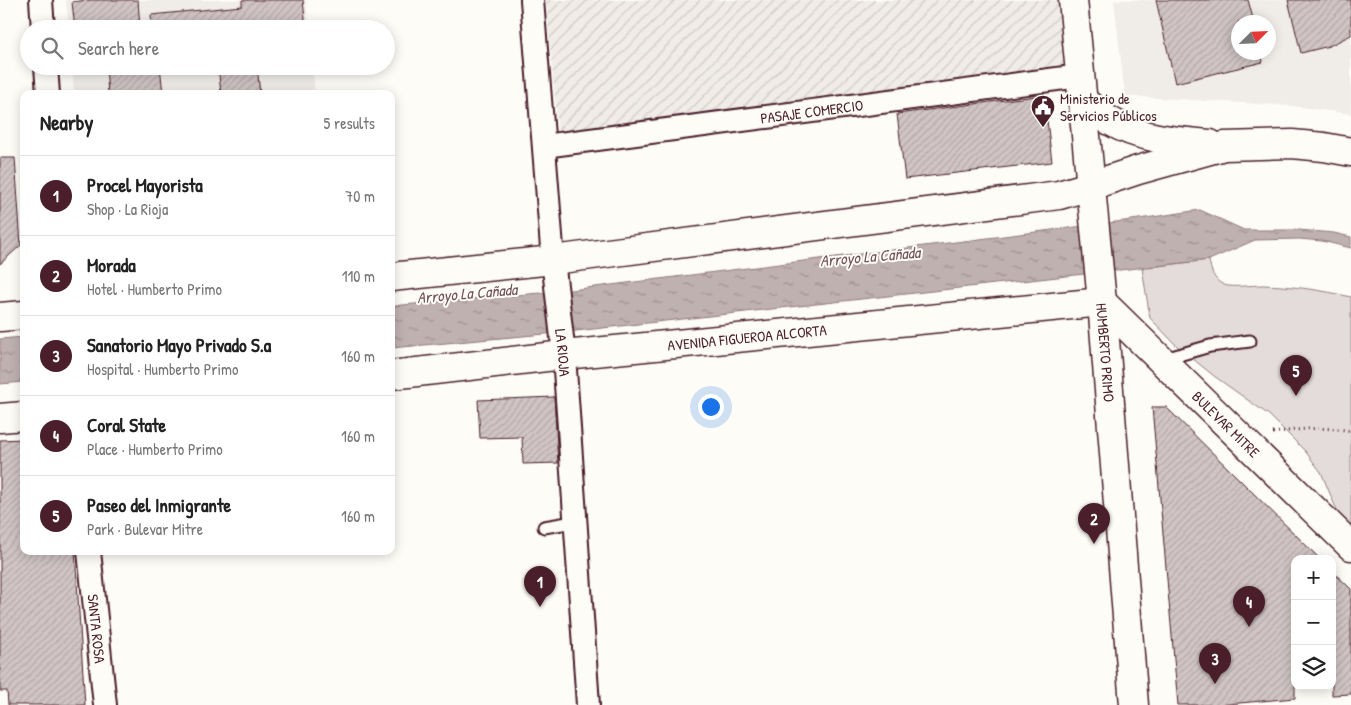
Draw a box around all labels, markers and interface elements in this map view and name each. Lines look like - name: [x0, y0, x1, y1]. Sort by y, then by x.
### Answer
- north arrow: [1231, 15, 1276, 60]
- search box: [20, 20, 395, 75]
- icon: search: [38, 34, 66, 62]
- text: Search here: [78, 35, 159, 61]
- place label: Ministerio de Servicios Públicos: [1060, 88, 1157, 126]
- street label: PASAJE COMERCIO: [759, 94, 864, 128]
- public building icon: Ministerio de Servicios Públicos: [1030, 94, 1056, 128]
- text: Nearby: [40, 108, 93, 137]
- text: 5 results: [324, 112, 375, 134]
- text: Procel Mayorista: [87, 172, 203, 198]
- text: 1: [53, 185, 59, 207]
- text: 70 m: [345, 185, 375, 207]
- text: Shop · La Rioja: [87, 198, 168, 220]
- water label: Arroyo La Cañada: [819, 241, 923, 271]
- text: Morada: [87, 252, 136, 278]
- text: 2: [52, 265, 60, 287]
- text: 110 m: [342, 265, 375, 287]
- text: Hotel · Humberto Primo: [87, 278, 222, 300]
- water label: Arroyo La Cañada: [416, 278, 520, 308]
- street label: HUMBERTO PRIMO: [1092, 302, 1120, 403]
- street label: AVENIDA FIGUEROA ALCORTA: [666, 319, 828, 355]
- street label: LA RIOJA: [551, 328, 576, 378]
- text: Sanatorio Mayo Privado S.a: [87, 332, 271, 358]
- text: 3: [52, 345, 60, 367]
- text: 160 m: [341, 345, 375, 367]
- pin: 5: [1280, 355, 1312, 396]
- text: Hospital · Humberto Primo: [87, 358, 238, 380]
- street label: BULEVAR MITRE: [1188, 386, 1265, 462]
- your location: [698, 394, 724, 420]
- text: Coral State: [87, 412, 166, 438]
- text: 4: [53, 425, 59, 447]
- text: 160 m: [341, 425, 375, 447]
- text: Place · Humberto Primo: [87, 438, 223, 460]
- text: Paseo del Inmigrante: [87, 492, 231, 518]
- pin: 2: [1078, 503, 1110, 544]
- text: 5: [53, 505, 59, 527]
- text: 160 m: [341, 505, 375, 527]
- text: Park · Bulevar Mitre: [87, 518, 203, 540]
- map controls: [1291, 555, 1336, 690]
- button: +: [1291, 555, 1336, 600]
- pin: 1: [524, 566, 556, 607]
- pin: 4: [1233, 586, 1265, 627]
- street label: SANTA ROSA: [83, 593, 111, 665]
- button: −: [1291, 600, 1336, 645]
- pin: 3: [1199, 643, 1231, 684]
- button: layers: [1291, 645, 1336, 690]

